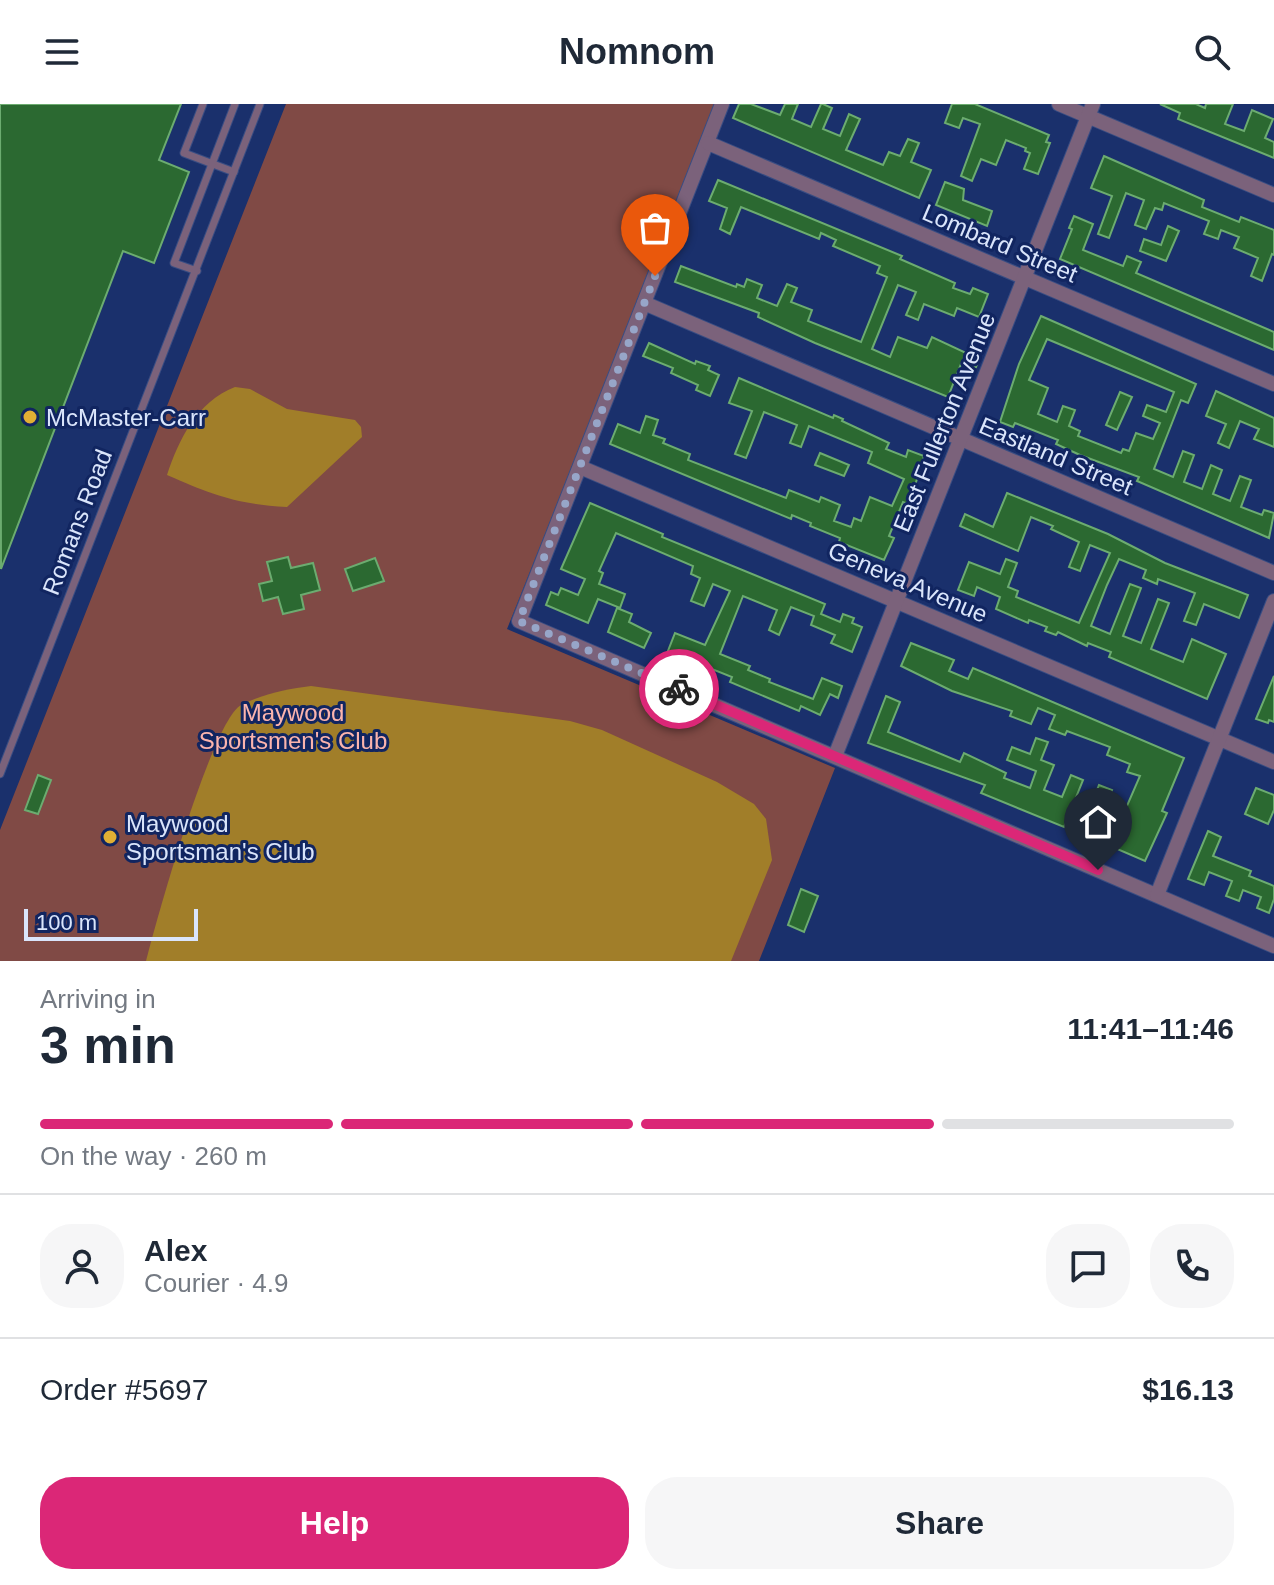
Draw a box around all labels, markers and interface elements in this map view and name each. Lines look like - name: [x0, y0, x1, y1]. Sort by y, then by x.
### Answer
- icon: menu: [40, 30, 84, 74]
- icon: search: [1190, 30, 1234, 74]
- text: Nomnom: [559, 31, 715, 72]
- pin: [621, 194, 689, 276]
- street label: Lombard Street: [919, 198, 1082, 288]
- icon: bag: [633, 206, 677, 250]
- street label: East Fullerton Avenue: [888, 308, 1000, 536]
- place label: McMaster-Carr: [46, 404, 206, 431]
- marker: McMaster-Carr: [21, 408, 39, 426]
- street label: Eastland Street: [975, 412, 1137, 501]
- street label: Romans Road: [37, 446, 117, 598]
- street label: Geneva Avenue: [824, 536, 992, 628]
- courier: [639, 649, 719, 729]
- icon: bike: [657, 667, 701, 711]
- park label: Maywood Sportsmen's Club: [199, 699, 387, 754]
- pin: [1064, 788, 1132, 870]
- icon: home: [1076, 800, 1120, 844]
- place label: Maywood Sportsman's Club: [126, 810, 315, 865]
- marker: Maywood Sportsman's Club: [101, 828, 119, 846]
- scale bar: [24, 905, 198, 941]
- text: 100 m: [36, 910, 97, 935]
- text: Arriving in: [40, 984, 156, 1014]
- text: 11:41–11:46: [1067, 1012, 1234, 1045]
- text: 3 min: [40, 1016, 176, 1074]
- text: On the way · 260 m: [40, 1141, 267, 1171]
- button: person: [40, 1224, 124, 1308]
- button: chat: [1046, 1224, 1130, 1308]
- button: phone: [1150, 1224, 1234, 1308]
- text: Alex: [144, 1234, 207, 1267]
- text: Courier · 4.9: [144, 1268, 289, 1298]
- text: Order #5697: [40, 1373, 208, 1406]
- text: $16.13: [1142, 1373, 1234, 1406]
- button: Help: [40, 1477, 629, 1569]
- button: Share: [645, 1477, 1234, 1569]

